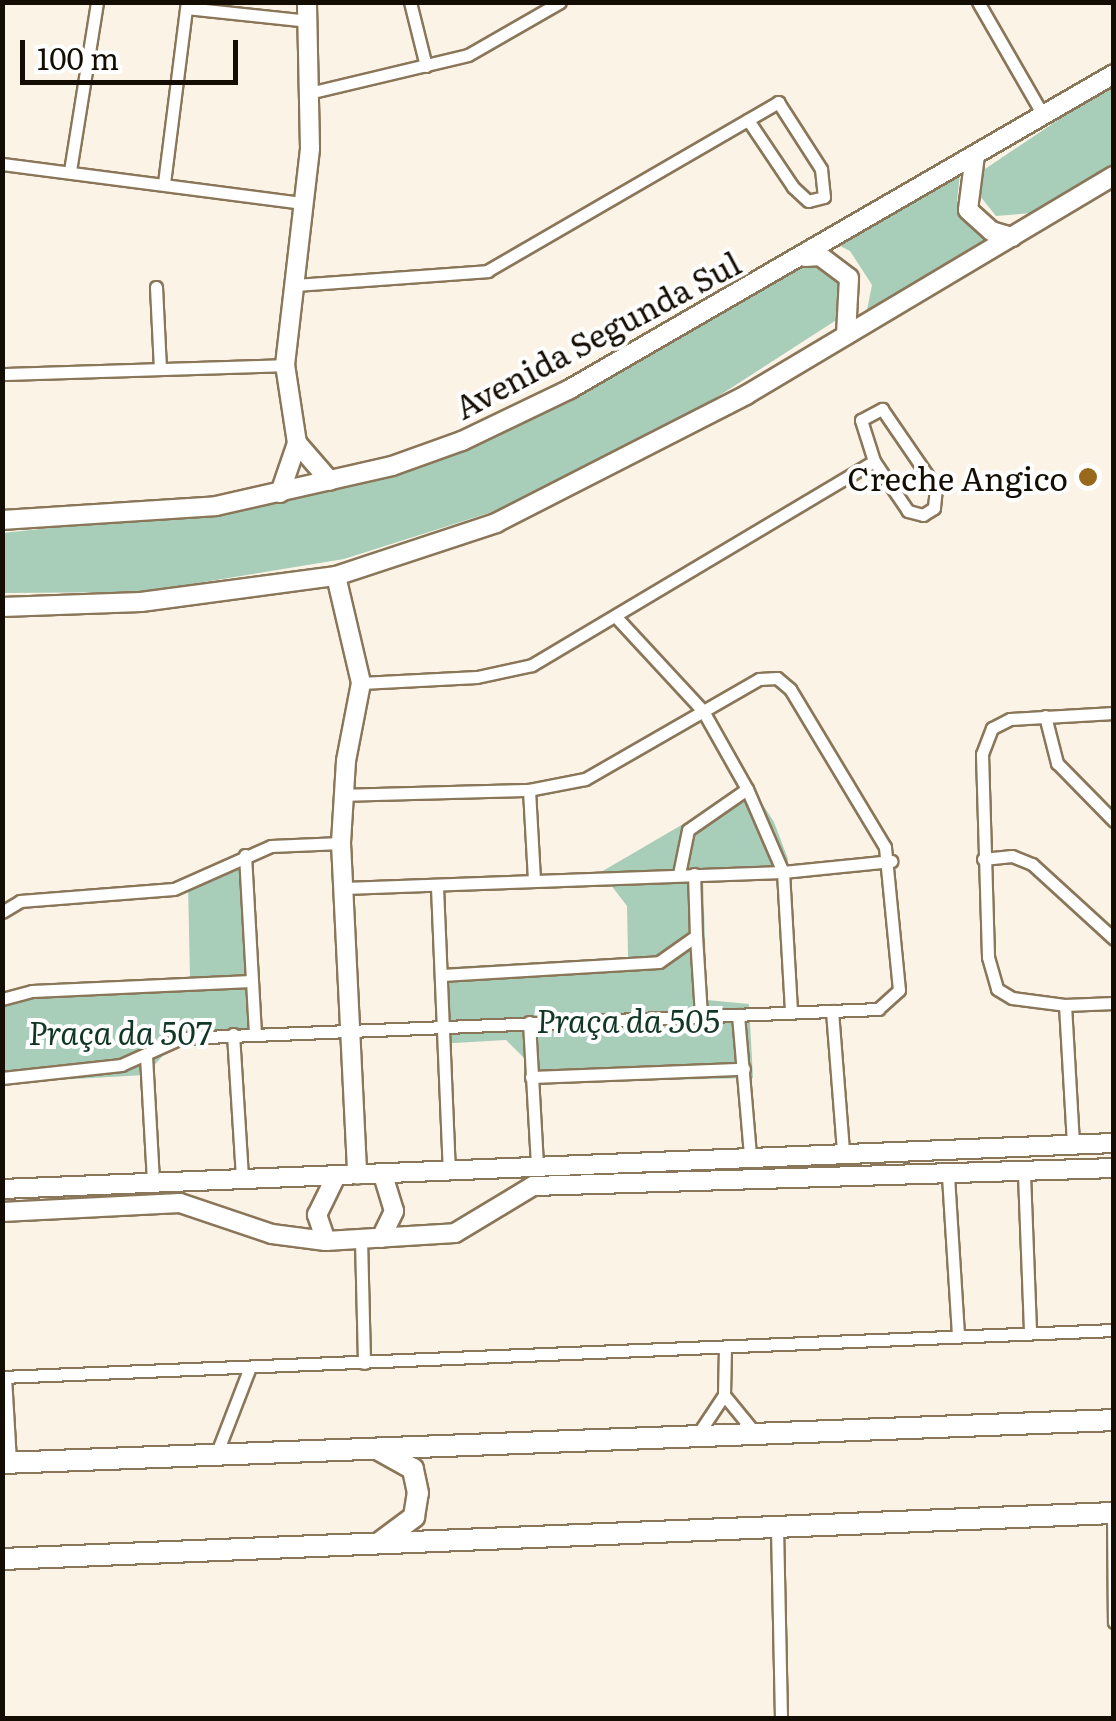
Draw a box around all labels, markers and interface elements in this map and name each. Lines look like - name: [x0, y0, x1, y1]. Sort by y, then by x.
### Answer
- scale bar: [25, 20, 242, 82]
- text: 100 m: [37, 35, 119, 79]
- street label: Avenida Segunda Sul: [448, 242, 746, 426]
- place label: Creche Angico: [847, 458, 1068, 496]
- marker: Creche Angico: [1077, 466, 1099, 488]
- park label: Praça da 505: [536, 1000, 720, 1038]
- park label: Praça da 507: [28, 1012, 212, 1050]

